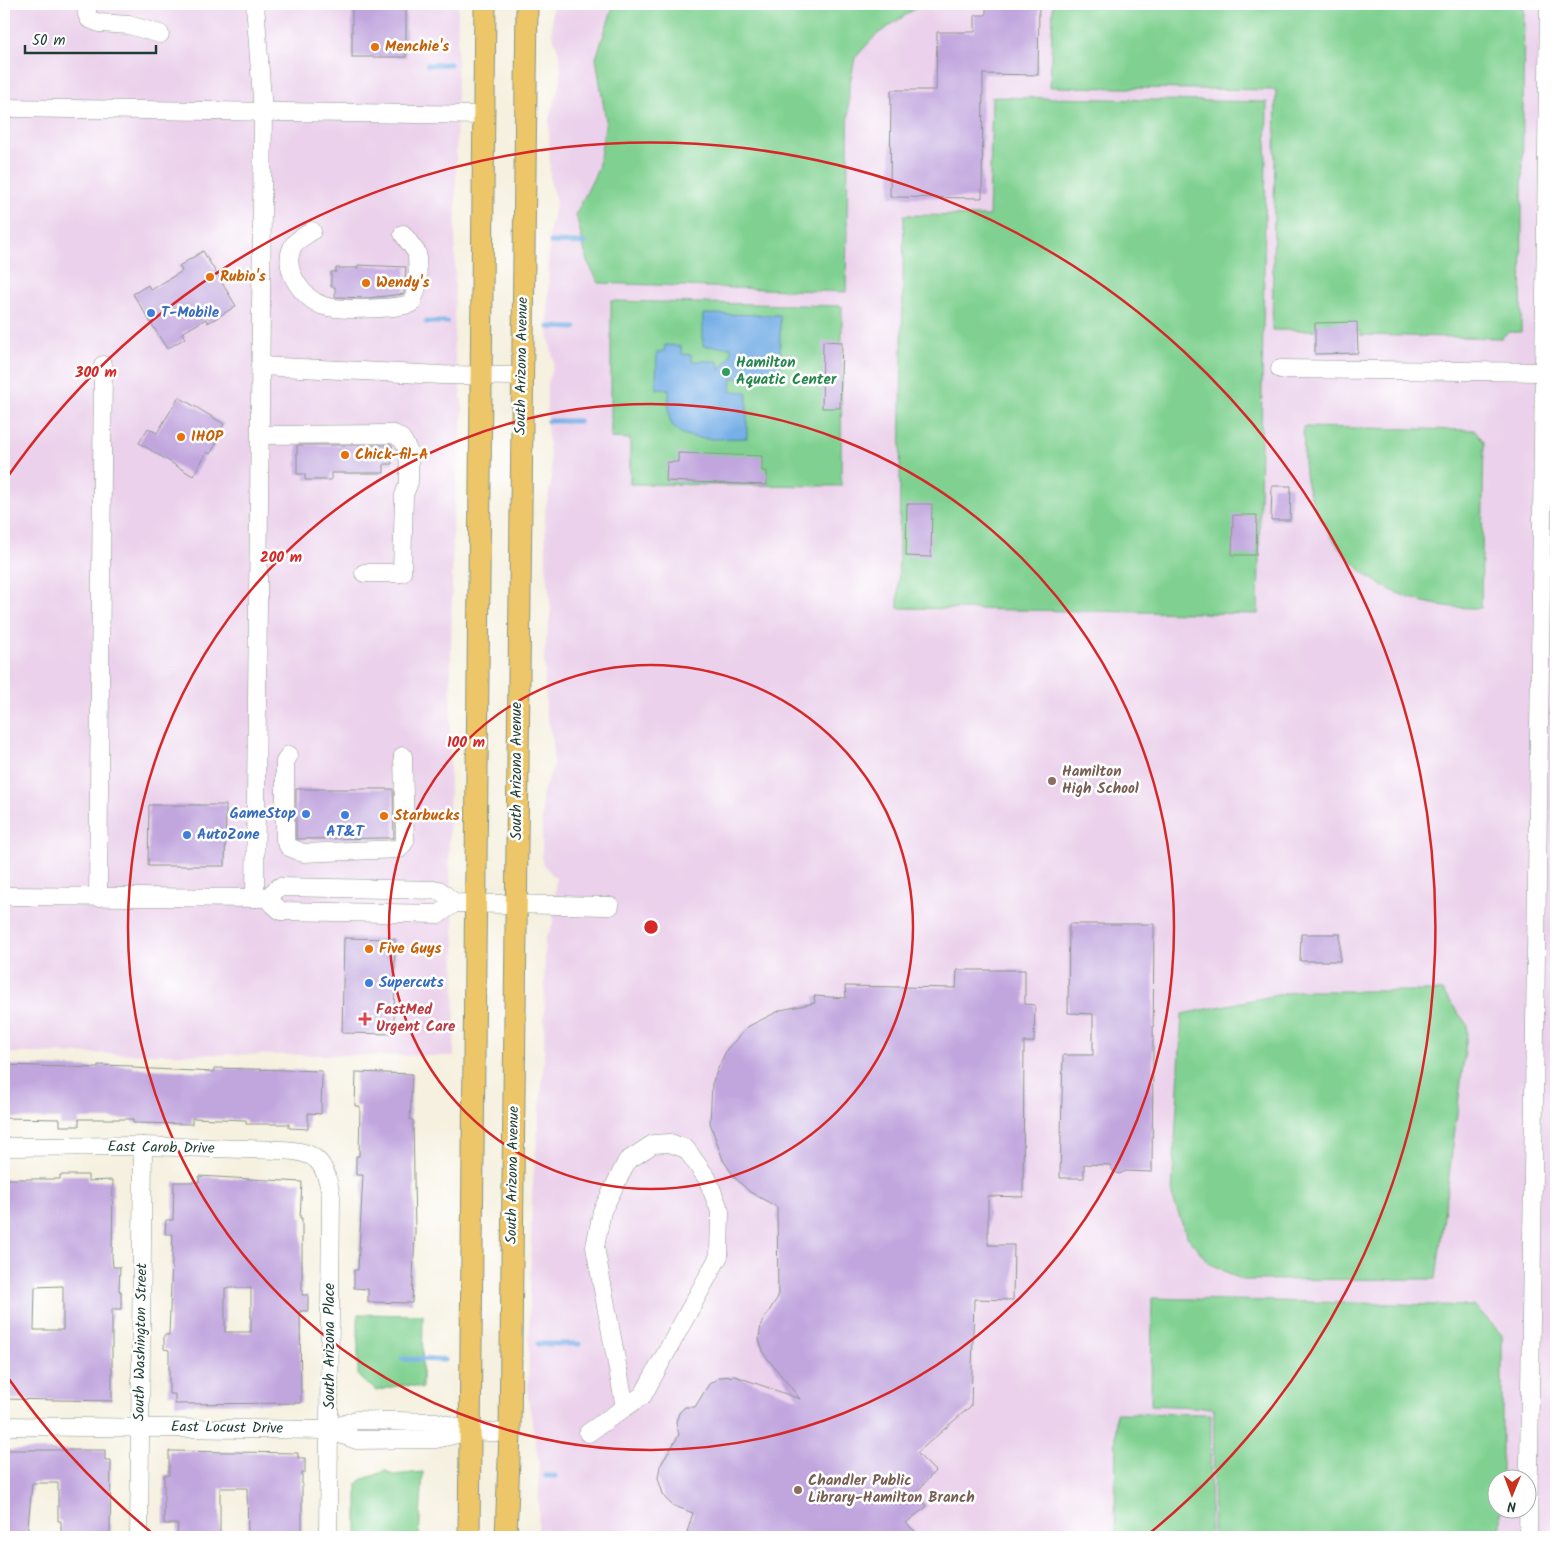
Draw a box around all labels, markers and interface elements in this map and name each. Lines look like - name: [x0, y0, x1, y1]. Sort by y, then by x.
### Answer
- scale bar: [25, 22, 156, 54]
- text: 50 m: [32, 29, 66, 53]
- place label: Menchie's: [385, 35, 449, 59]
- marker: Menchie's: [369, 41, 381, 53]
- place label: Rubio's: [220, 265, 266, 289]
- marker: Rubio's: [204, 271, 216, 283]
- place label: Wendy's: [376, 271, 430, 295]
- marker: Wendy's: [360, 277, 372, 289]
- street label: South Arizona Avenue: [509, 297, 535, 435]
- place label: T-Mobile: [161, 301, 220, 325]
- marker: T-Mobile: [145, 307, 157, 319]
- place label: Hamilton Aquatic Center: [736, 351, 837, 392]
- text: 300 m: [74, 361, 117, 385]
- marker: Hamilton Aquatic Center: [720, 366, 732, 378]
- place label: IHOP: [191, 425, 224, 449]
- marker: IHOP: [175, 431, 187, 443]
- place label: Chick-fil-A: [355, 443, 428, 467]
- marker: Chick-fil-A: [339, 449, 351, 461]
- text: 200 m: [260, 546, 302, 570]
- street label: South Arizona Avenue: [505, 702, 529, 840]
- text: 100 m: [447, 731, 485, 755]
- place label: Hamilton High School: [1062, 760, 1139, 801]
- marker: Hamilton High School: [1046, 775, 1058, 787]
- place label: GameStop: [230, 802, 296, 826]
- place label: Starbucks: [394, 804, 460, 828]
- marker: GameStop: [300, 808, 312, 820]
- marker: AT&T: [339, 809, 351, 821]
- marker: Starbucks: [378, 810, 390, 822]
- place label: AT&T: [326, 820, 366, 844]
- place label: AutoZone: [197, 823, 260, 847]
- marker: AutoZone: [181, 829, 193, 841]
- centre of rings: [642, 918, 660, 936]
- place label: Five Guys: [379, 937, 442, 961]
- marker: Five Guys: [363, 943, 375, 955]
- place label: Supercuts: [379, 971, 444, 995]
- marker: Supercuts: [363, 977, 375, 989]
- place label: FastMed Urgent Care: [376, 998, 456, 1039]
- marker: FastMed Urgent Care: [358, 1012, 372, 1026]
- street label: South Arizona Avenue: [500, 1106, 526, 1244]
- street label: East Carob Drive: [107, 1135, 215, 1161]
- street label: South Washington Street: [128, 1262, 154, 1421]
- street label: South Arizona Place: [318, 1283, 342, 1409]
- street label: East Locust Drive: [171, 1415, 284, 1441]
- north arrow: [1488, 1468, 1538, 1518]
- place label: Chandler Public Library-Hamilton Branch: [808, 1469, 975, 1510]
- marker: Chandler Public Library-Hamilton Branch: [792, 1484, 804, 1496]
- text: N: [1507, 1495, 1516, 1517]

